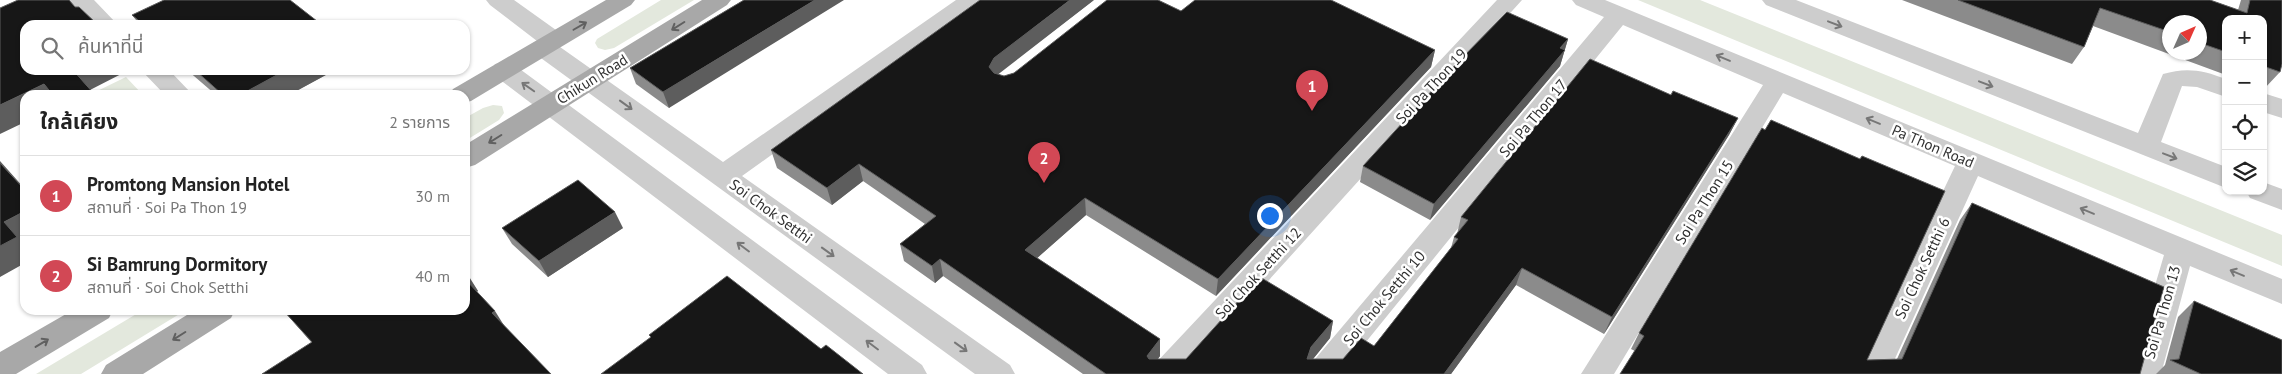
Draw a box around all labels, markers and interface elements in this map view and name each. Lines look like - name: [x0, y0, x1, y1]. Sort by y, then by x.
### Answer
- north arrow: [2162, 15, 2207, 60]
- map controls: [2222, 15, 2267, 195]
- button: +: [2222, 15, 2267, 60]
- search box: [20, 20, 470, 75]
- one-way arrow: [572, 20, 586, 30]
- one-way arrow: [1827, 20, 1842, 29]
- one-way arrow: [671, 21, 685, 31]
- icon: search: [38, 34, 66, 62]
- text: ค้นหาที่นี่: [78, 34, 143, 58]
- street label: Soi Pa Thon 19: [1391, 44, 1471, 128]
- street label: Chikun Road: [553, 50, 631, 108]
- one-way arrow: [1716, 53, 1731, 62]
- button: −: [2222, 60, 2267, 105]
- pin: 1: [1296, 70, 1328, 111]
- street label: Soi Pa Thon 17: [1495, 75, 1571, 161]
- one-way arrow: [1978, 80, 1994, 89]
- one-way arrow: [521, 82, 535, 92]
- one-way arrow: [619, 100, 633, 110]
- button: locate: [2222, 105, 2267, 150]
- text: ใกล้เคียง: [40, 108, 118, 135]
- text: 2 รายการ: [389, 112, 450, 132]
- one-way arrow: [1866, 115, 1881, 125]
- street label: Pa Thon Road: [1889, 120, 1977, 172]
- one-way arrow: [489, 135, 503, 145]
- pin: 2: [1028, 142, 1060, 183]
- button: layers: [2222, 150, 2267, 195]
- one-way arrow: [2162, 152, 2177, 161]
- street label: Soi Pa Thon 15: [1671, 156, 1737, 248]
- text: Promtong Mansion Hotel: [87, 172, 289, 196]
- street label: Soi Chok Setthi: [726, 175, 816, 247]
- text: 1: [51, 186, 61, 206]
- text: 30 m: [415, 186, 450, 206]
- text: สถานที่ · Soi Pa Thon 19: [87, 197, 247, 217]
- your location: [1257, 203, 1283, 229]
- one-way arrow: [2080, 205, 2095, 215]
- street label: Soi Chok Setthi 6: [1890, 214, 1954, 322]
- street label: Soi Chok Setthi 12: [1211, 223, 1305, 323]
- one-way arrow: [736, 242, 750, 252]
- one-way arrow: [821, 247, 835, 257]
- street label: Soi Chok Setthi 10: [1339, 247, 1429, 349]
- text: Si Bamrung Dormitory: [87, 252, 267, 276]
- street label: Soi Pa Thon 13: [2140, 263, 2184, 361]
- text: 2: [51, 266, 61, 286]
- text: 40 m: [415, 266, 450, 286]
- one-way arrow: [2230, 268, 2245, 278]
- text: สถานที่ · Soi Chok Setthi: [87, 277, 249, 297]
- one-way arrow: [172, 331, 186, 341]
- one-way arrow: [34, 338, 49, 348]
- one-way arrow: [866, 339, 879, 350]
- one-way arrow: [953, 342, 967, 352]

